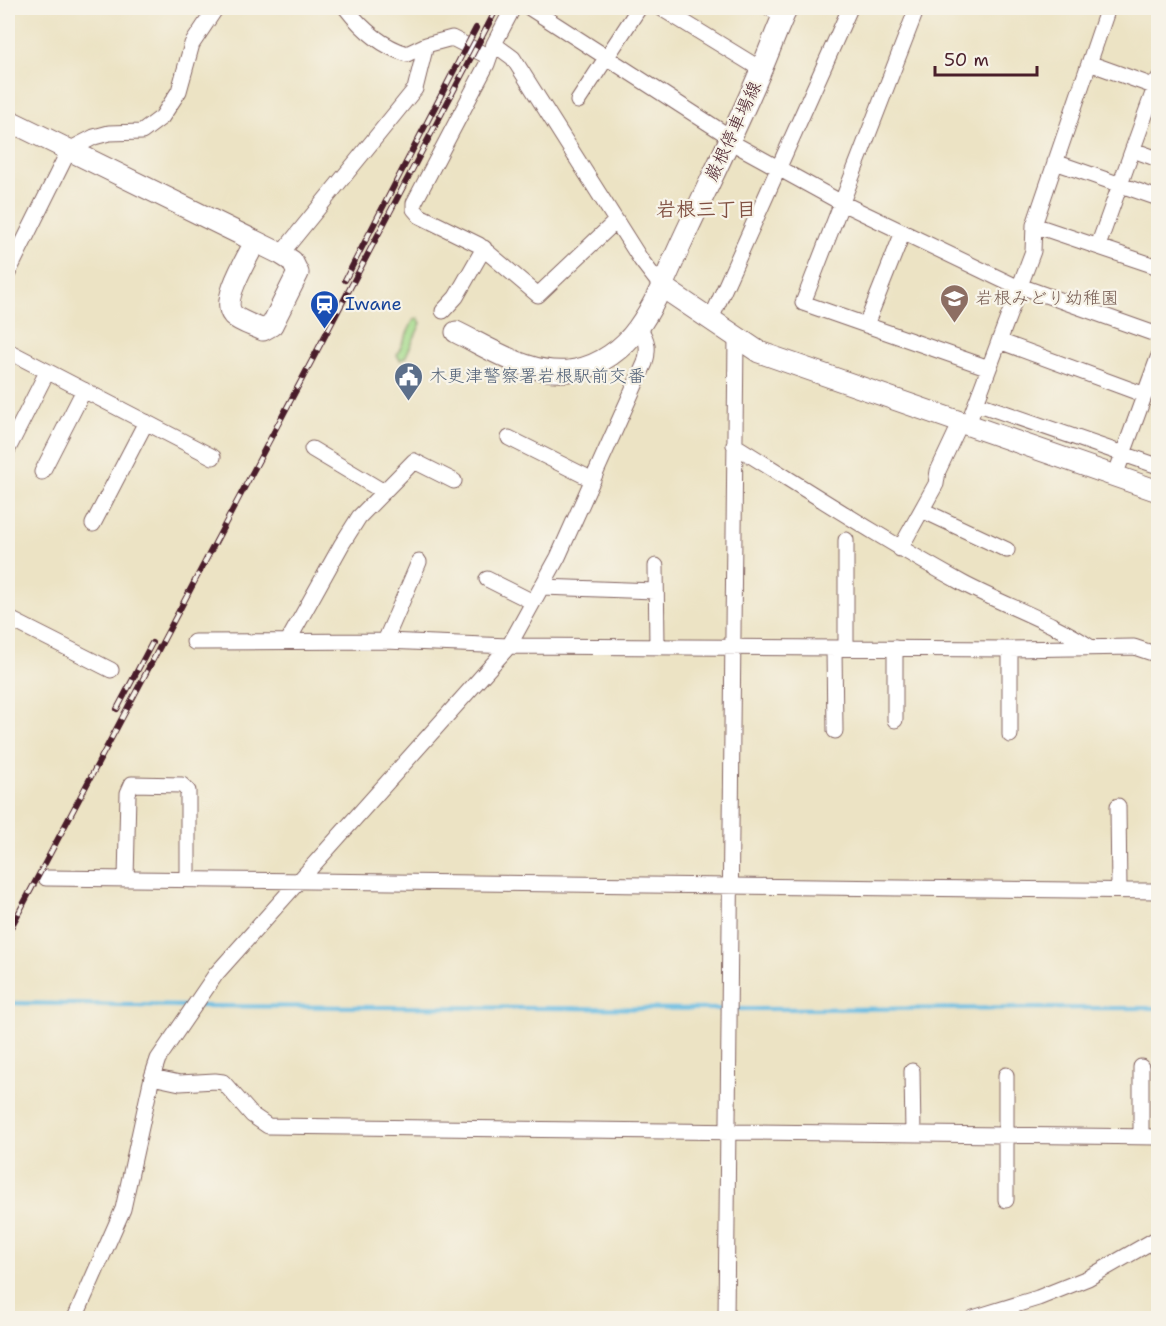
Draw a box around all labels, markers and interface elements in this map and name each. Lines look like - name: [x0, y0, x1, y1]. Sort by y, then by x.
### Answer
- scale bar: [935, 39, 1037, 77]
- text: 50 m: [944, 48, 989, 72]
- street label: 巌根停車場線: [699, 77, 767, 185]
- district label: 岩根三丁目: [656, 196, 756, 222]
- school or university icon: 岩根みどり幼稚園: [938, 282, 970, 324]
- place label: 岩根みどり幼稚園: [975, 286, 1119, 310]
- station icon: Iwane: [308, 288, 340, 330]
- place label: Iwane: [345, 292, 402, 316]
- public building icon: 木更津警察署岩根駅前交番: [392, 360, 424, 402]
- place label: 木更津警察署岩根駅前交番: [429, 364, 645, 388]

